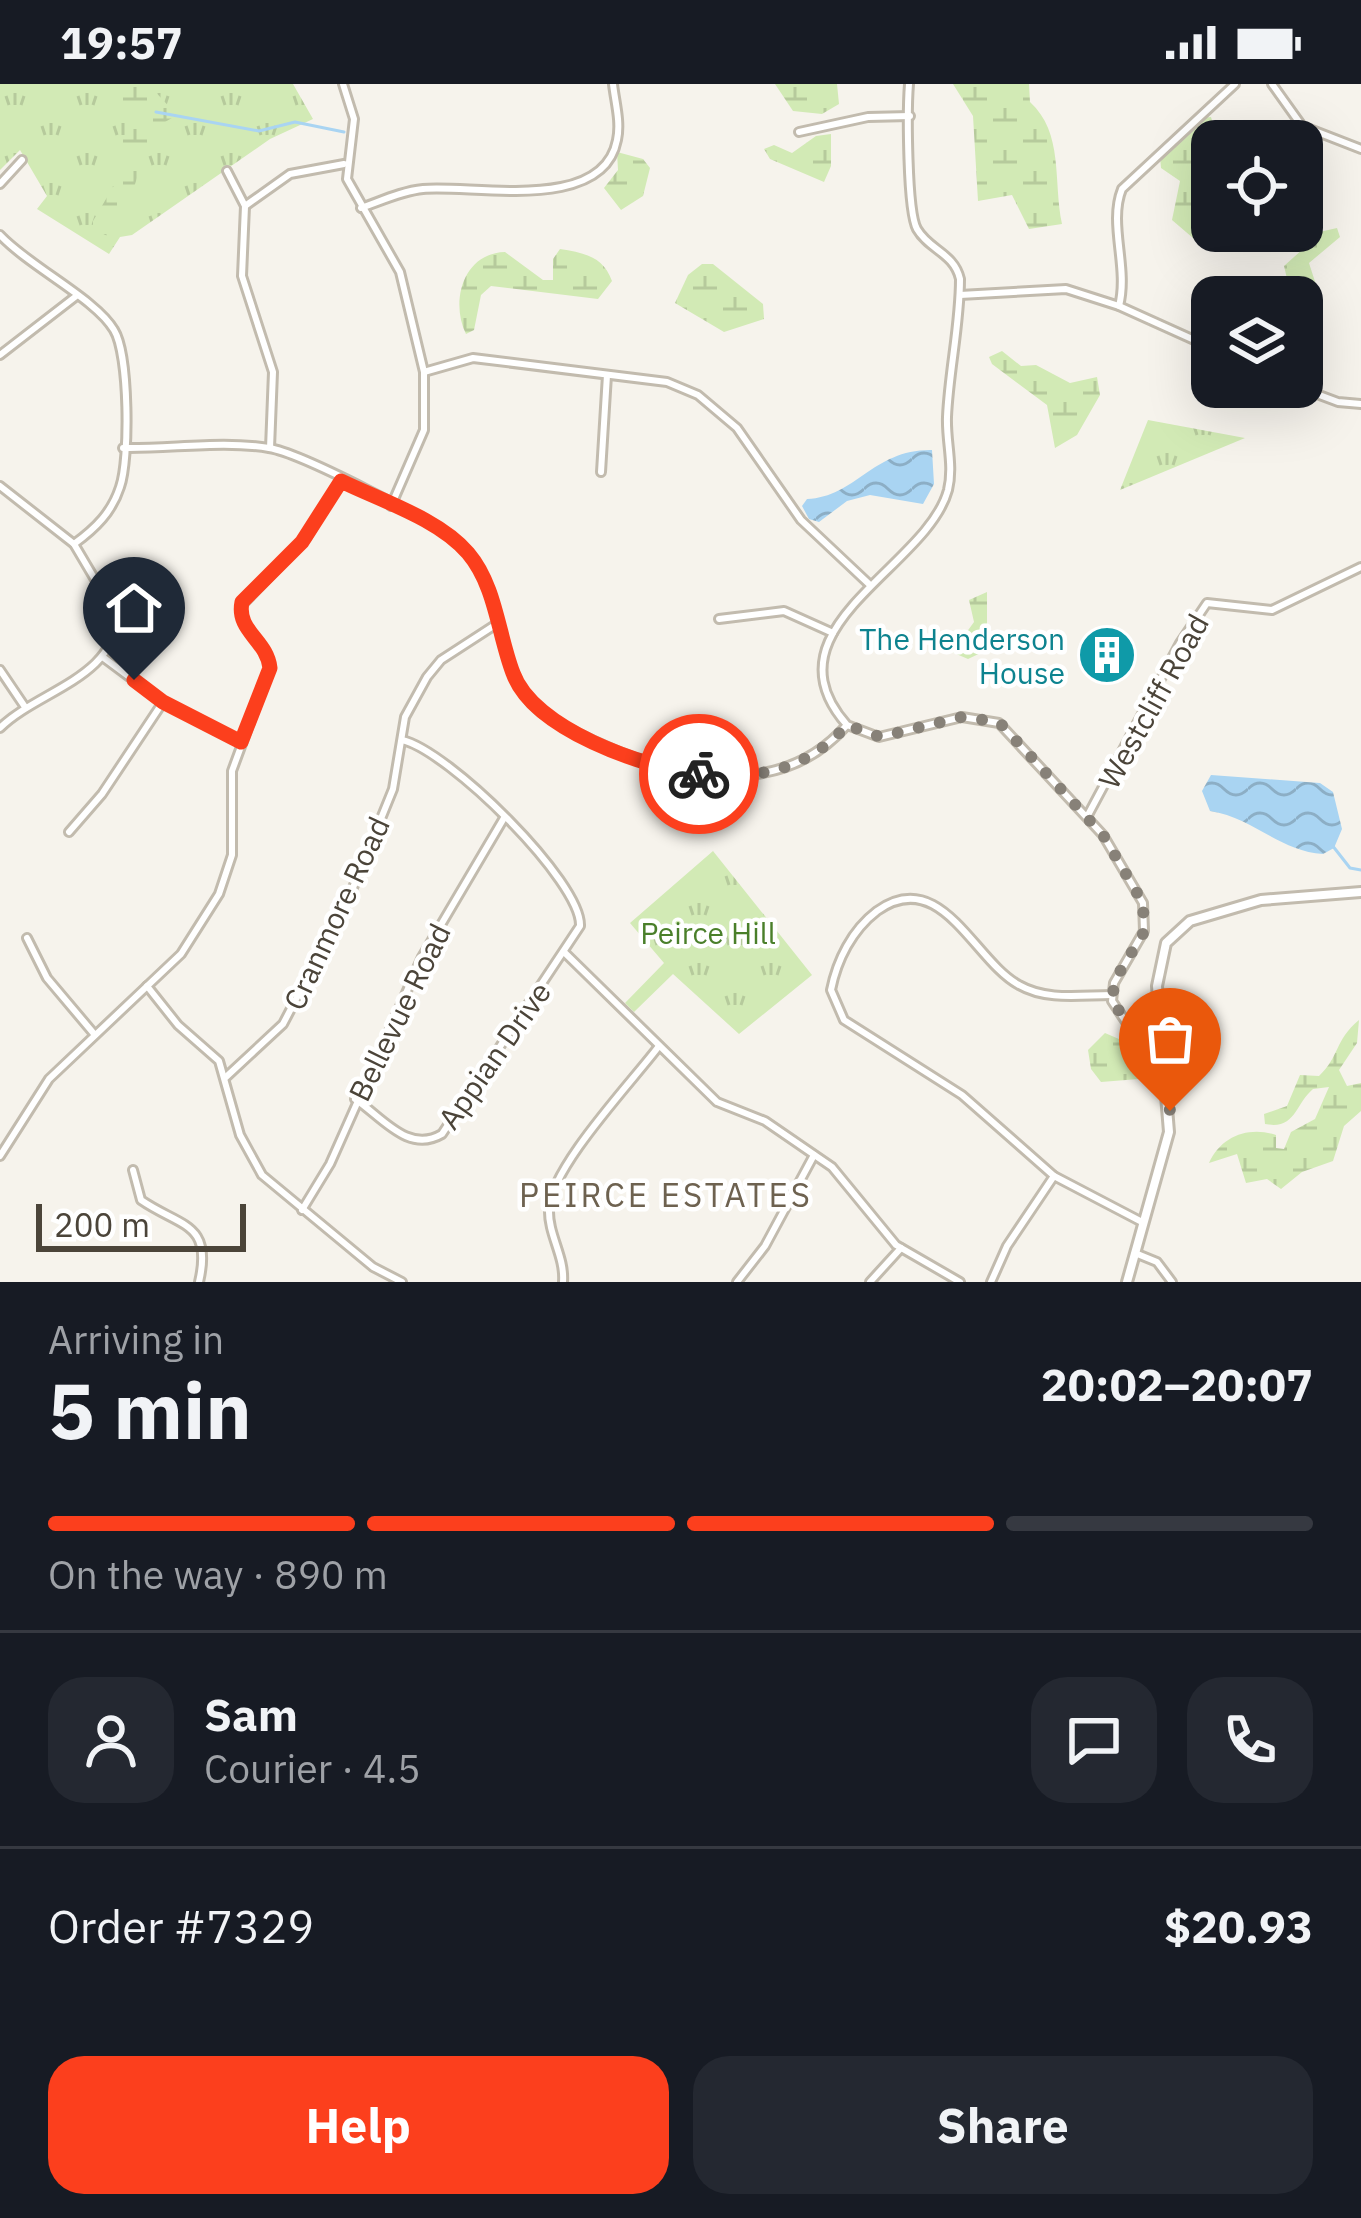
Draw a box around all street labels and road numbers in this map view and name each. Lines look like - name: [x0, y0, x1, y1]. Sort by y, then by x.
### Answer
- street label: Westcliff Road: [1089, 607, 1217, 795]
- street label: Cranmore Road: [274, 810, 398, 1016]
- street label: Bellevue Road: [339, 917, 459, 1107]
- street label: Appian Drive: [429, 974, 559, 1136]

